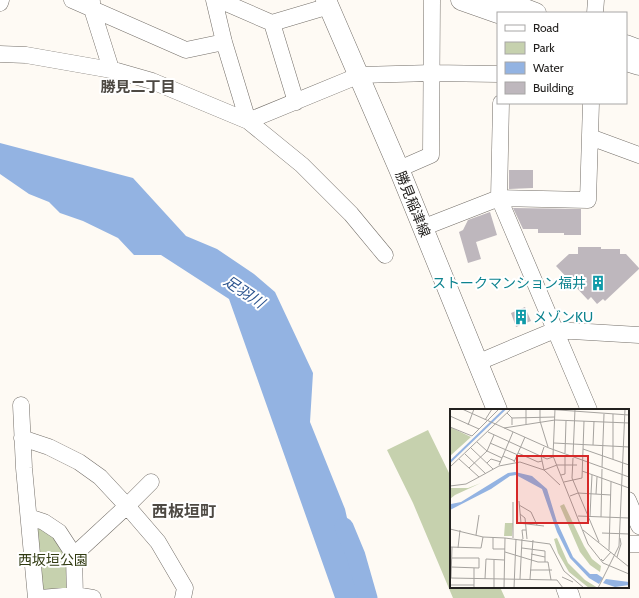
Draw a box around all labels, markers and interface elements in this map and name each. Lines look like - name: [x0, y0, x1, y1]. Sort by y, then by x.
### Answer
- legend: [497, 12, 627, 104]
- text: Road: [533, 20, 559, 35]
- text: Park: [533, 40, 555, 55]
- text: Water: [533, 60, 564, 75]
- district label: 勝見二丁目: [100, 78, 176, 96]
- text: Building: [533, 80, 575, 95]
- street label: 勝見稲津線: [392, 168, 434, 240]
- water label: 足羽川: [220, 272, 269, 313]
- place label: ストークマンション福井: [432, 274, 586, 292]
- building icon: ストークマンション福井: [589, 274, 607, 292]
- building icon: メゾンKU: [512, 308, 530, 326]
- place label: メゾンKU: [533, 308, 593, 326]
- inset map: [450, 409, 629, 588]
- district label: 西板垣町: [152, 502, 216, 521]
- park label: 西坂垣公園: [18, 551, 88, 569]

